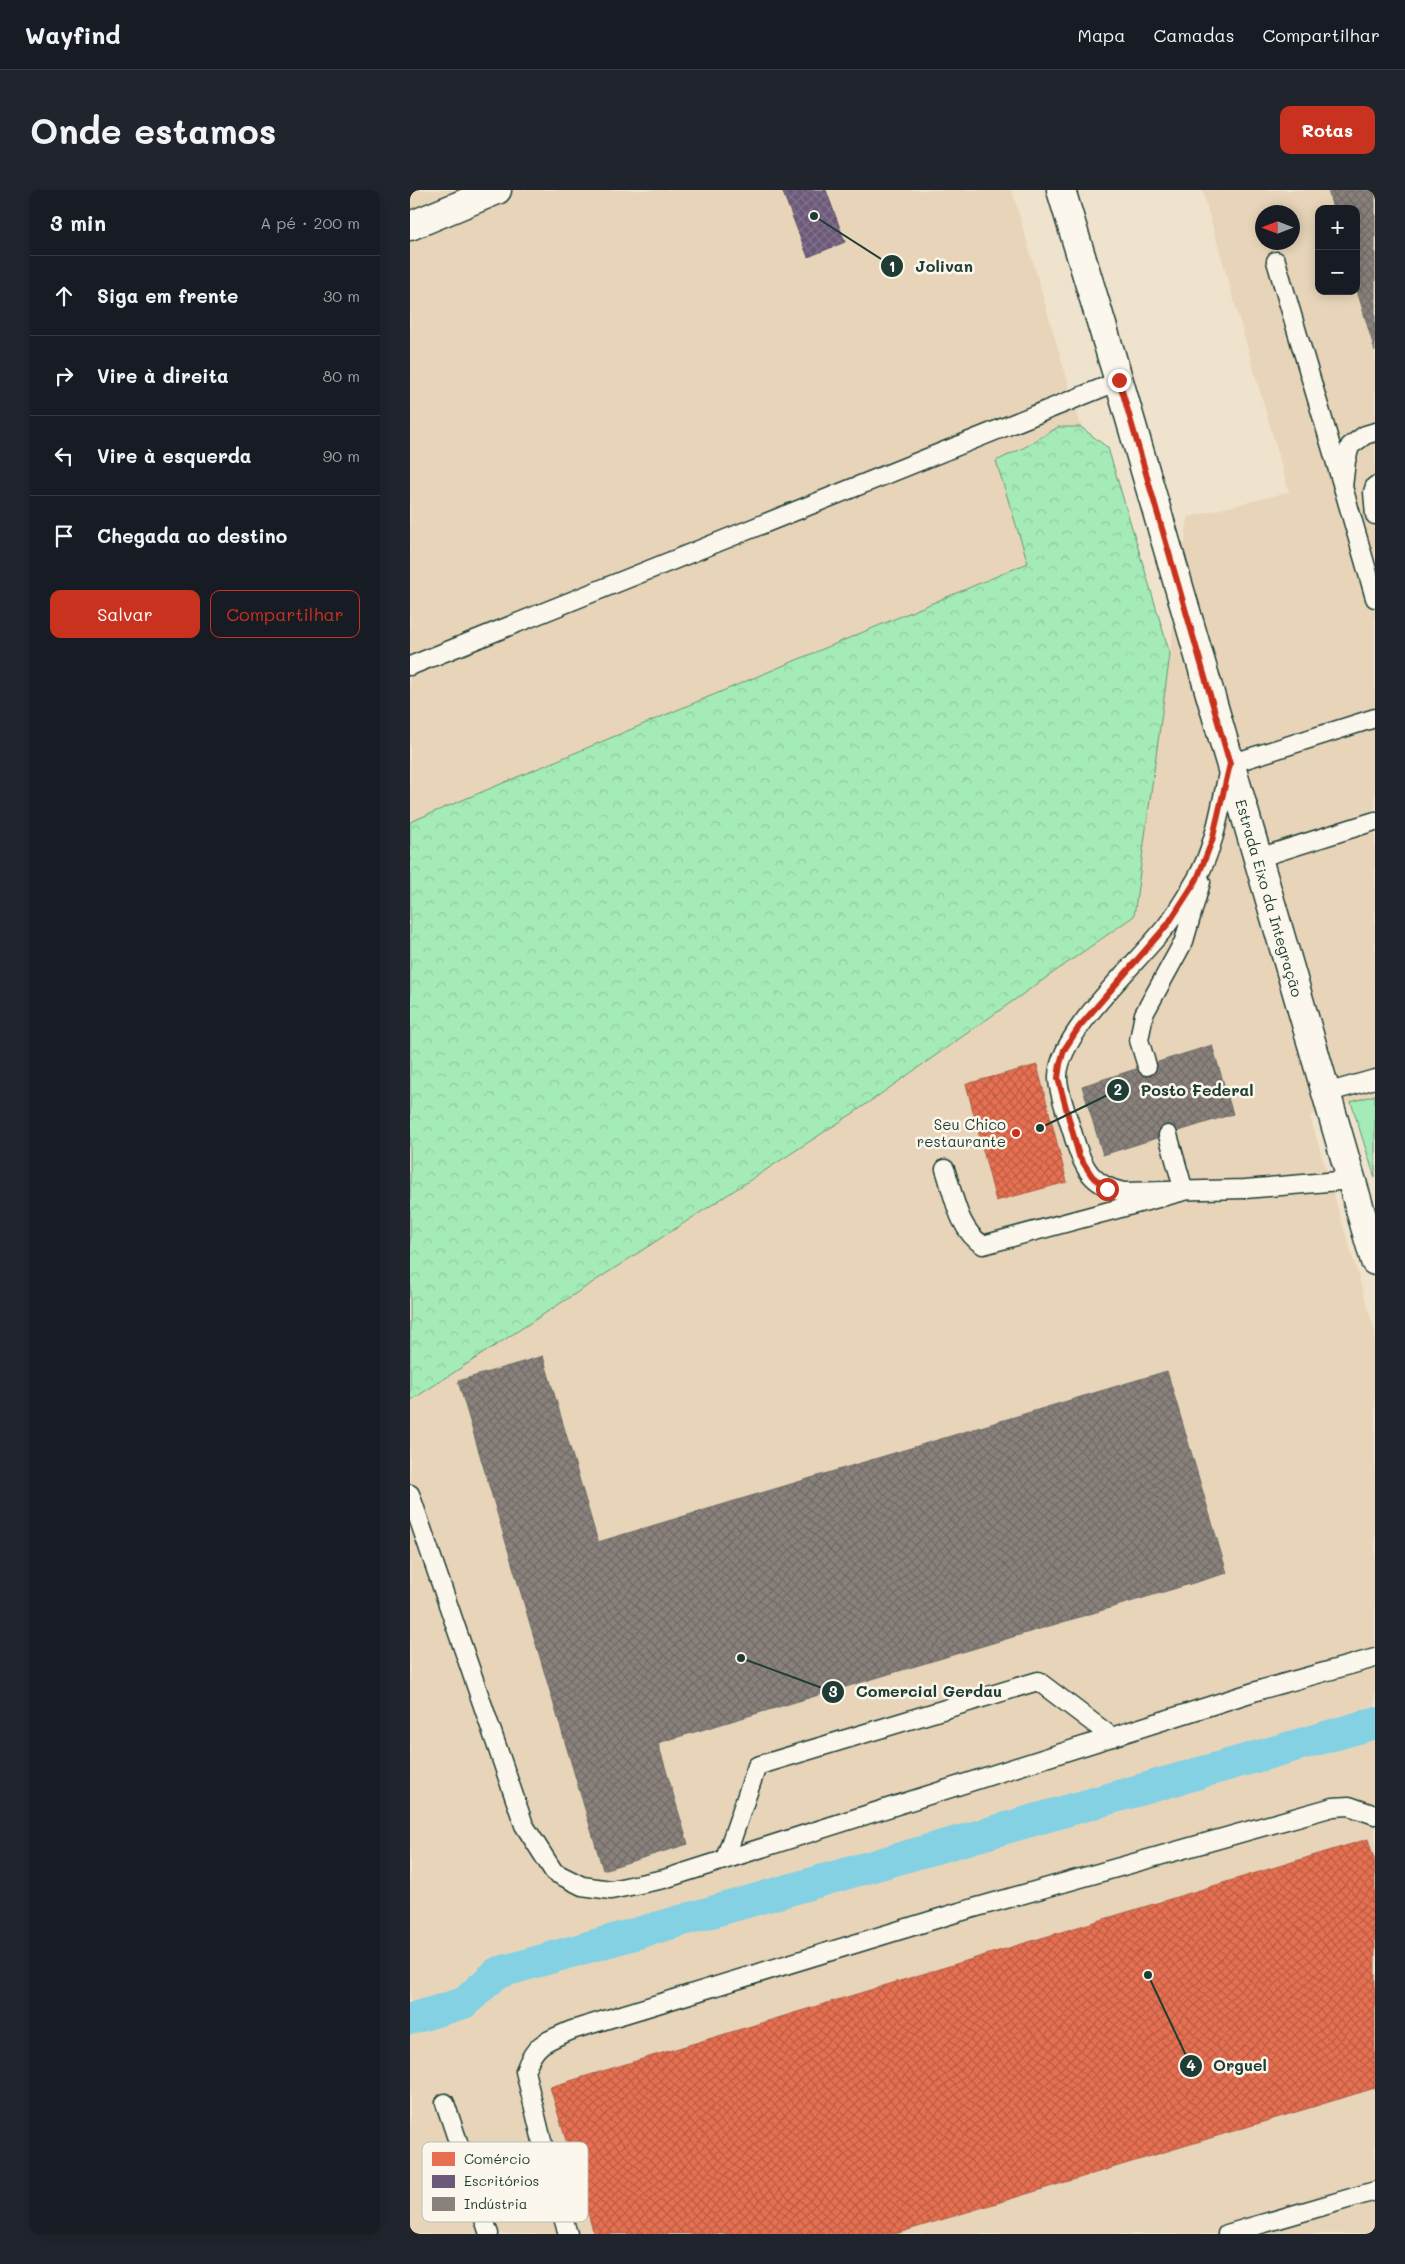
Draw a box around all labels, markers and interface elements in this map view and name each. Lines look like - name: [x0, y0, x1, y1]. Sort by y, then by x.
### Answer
- text: Wayfind: [25, 19, 121, 50]
- text: Mapa: [1078, 23, 1125, 47]
- text: Camadas: [1153, 23, 1234, 47]
- text: Compartilhar: [1262, 23, 1380, 47]
- button: Rotas: [1280, 106, 1375, 154]
- text: Onde estamos: [30, 107, 276, 153]
- north arrow: [1255, 205, 1300, 250]
- map controls: [1315, 205, 1360, 295]
- button: +: [1315, 205, 1360, 250]
- text: 3 min: [50, 209, 106, 236]
- text: A pé · 200 m: [260, 212, 360, 233]
- button: −: [1315, 250, 1360, 295]
- callout: Jolivan: [880, 251, 983, 282]
- text: Jolivan: [915, 255, 973, 276]
- text: 1: [889, 256, 895, 276]
- icon: ahead: [50, 282, 78, 310]
- text: Siga em frente: [97, 283, 238, 308]
- text: 30 m: [323, 285, 360, 306]
- icon: right: [50, 362, 78, 390]
- text: Vire à direita: [97, 363, 229, 388]
- text: 80 m: [323, 365, 360, 386]
- route end: [1108, 369, 1131, 392]
- icon: left: [50, 442, 78, 470]
- text: Vire à esquerda: [97, 443, 252, 468]
- text: 90 m: [323, 445, 360, 466]
- icon: arrive: [50, 522, 78, 550]
- text: Chegada ao destino: [97, 523, 287, 548]
- button: Salvar: [50, 590, 200, 638]
- button: Compartilhar: [210, 590, 360, 638]
- street label: Estrada Eixo da Integração: [1231, 797, 1308, 999]
- callout: Posto Federal: [1105, 1075, 1264, 1106]
- text: 2: [1114, 1079, 1122, 1099]
- text: Posto Federal: [1140, 1079, 1254, 1100]
- place label: Seu Chico restaurante: [917, 1114, 1006, 1151]
- marker: Seu Chico restaurante: [1010, 1127, 1022, 1139]
- route start: [1096, 1178, 1119, 1201]
- callout: Comercial Gerdau: [821, 1676, 1012, 1707]
- text: Comercial Gerdau: [856, 1680, 1002, 1701]
- text: 3: [828, 1681, 838, 1701]
- callout: Orguel: [1179, 2050, 1277, 2081]
- text: Orguel: [1213, 2054, 1267, 2075]
- text: 4: [1186, 2055, 1196, 2075]
- legend: [422, 2142, 588, 2222]
- text: Comércio: [464, 2149, 530, 2168]
- text: Escritórios: [464, 2171, 539, 2190]
- text: Indústria: [464, 2194, 527, 2213]

